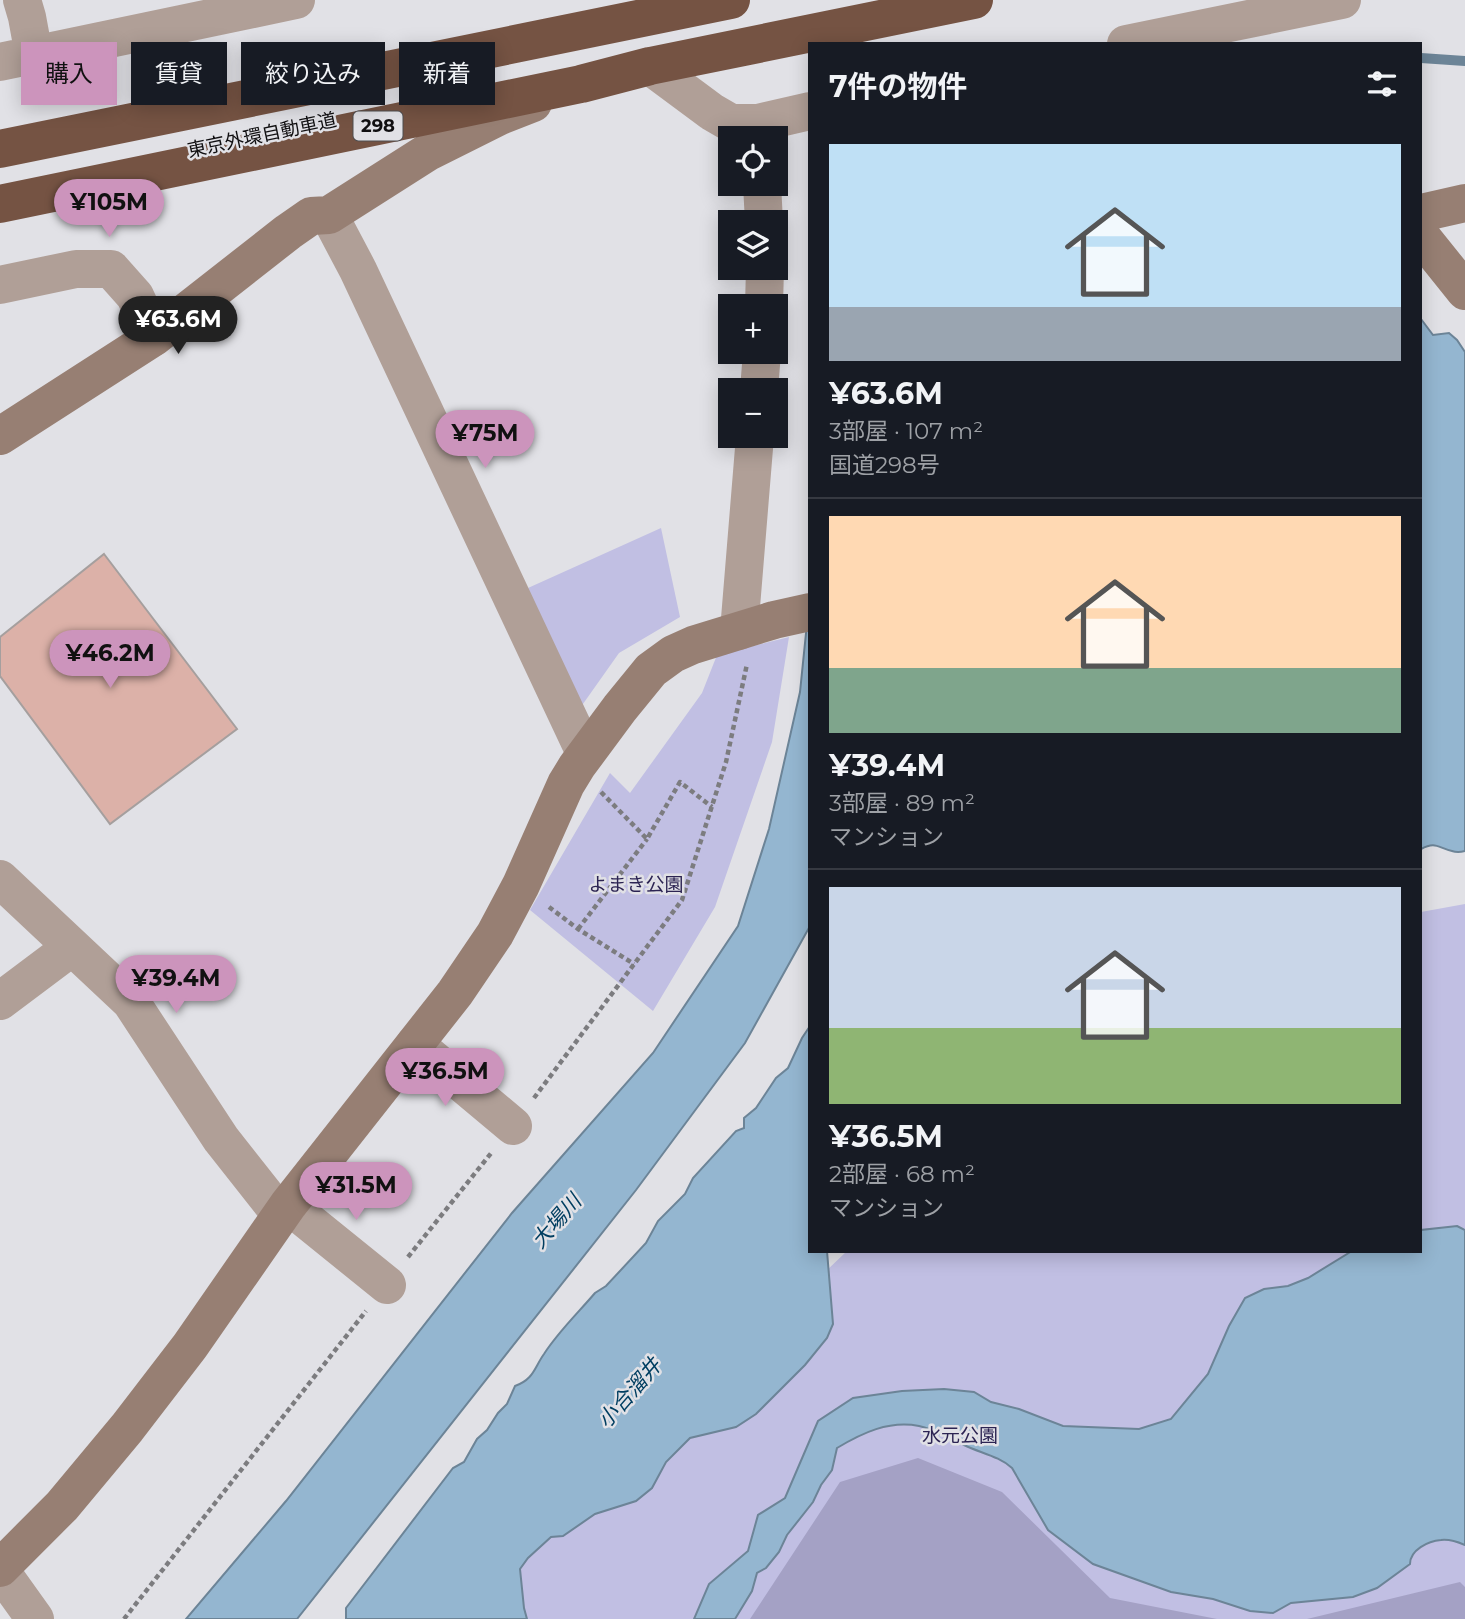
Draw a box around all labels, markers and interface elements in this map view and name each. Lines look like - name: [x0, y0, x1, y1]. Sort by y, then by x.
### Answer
- chip: 購入: [21, 42, 117, 105]
- chip: 賃貸: [131, 42, 227, 105]
- chip: 絞り込み: [241, 42, 385, 105]
- chip: 新着: [399, 42, 495, 105]
- icon: filters: [1363, 65, 1401, 103]
- text: 7件の物件: [829, 68, 968, 105]
- street label: 東京外環自動車道: [185, 108, 339, 162]
- road number: 298: [354, 112, 402, 140]
- map controls: [718, 126, 788, 448]
- button: locate: [718, 126, 788, 196]
- pin: ¥105M: [60, 180, 158, 239]
- text: ¥105M: [70, 188, 148, 216]
- icon: home: [1052, 189, 1178, 315]
- button: layers: [718, 210, 788, 280]
- button: +: [718, 294, 788, 364]
- pin: ¥63.6M: [121, 296, 235, 356]
- text: ¥63.6M: [134, 305, 222, 333]
- text: ¥63.6M: [829, 375, 943, 412]
- button: −: [718, 378, 788, 448]
- pin: ¥75M: [444, 410, 526, 470]
- text: 3部屋 · 107 m²: [829, 417, 983, 445]
- text: ¥75M: [452, 419, 519, 447]
- text: 国道298号: [829, 451, 940, 479]
- icon: home: [1052, 561, 1178, 687]
- pin: ¥46.2M: [53, 630, 167, 690]
- text: ¥46.2M: [65, 639, 155, 667]
- text: ¥39.4M: [829, 747, 945, 784]
- text: 3部屋 · 89 m²: [829, 789, 975, 817]
- text: マンション: [829, 823, 944, 851]
- park label: よまき公園: [588, 873, 684, 896]
- icon: home: [1052, 932, 1178, 1058]
- pin: ¥39.4M: [119, 956, 233, 1015]
- text: ¥39.4M: [132, 964, 220, 992]
- pin: ¥36.5M: [388, 1048, 502, 1108]
- text: ¥36.5M: [401, 1057, 489, 1085]
- text: ¥36.5M: [829, 1118, 943, 1155]
- text: 2部屋 · 68 m²: [829, 1160, 975, 1188]
- pin: ¥31.5M: [299, 1162, 413, 1222]
- text: ¥31.5M: [315, 1171, 397, 1199]
- water label: 大場川: [526, 1188, 587, 1253]
- text: マンション: [829, 1194, 944, 1222]
- water label: 小合溜井: [592, 1352, 667, 1433]
- park label: 水元公園: [922, 1424, 998, 1447]

